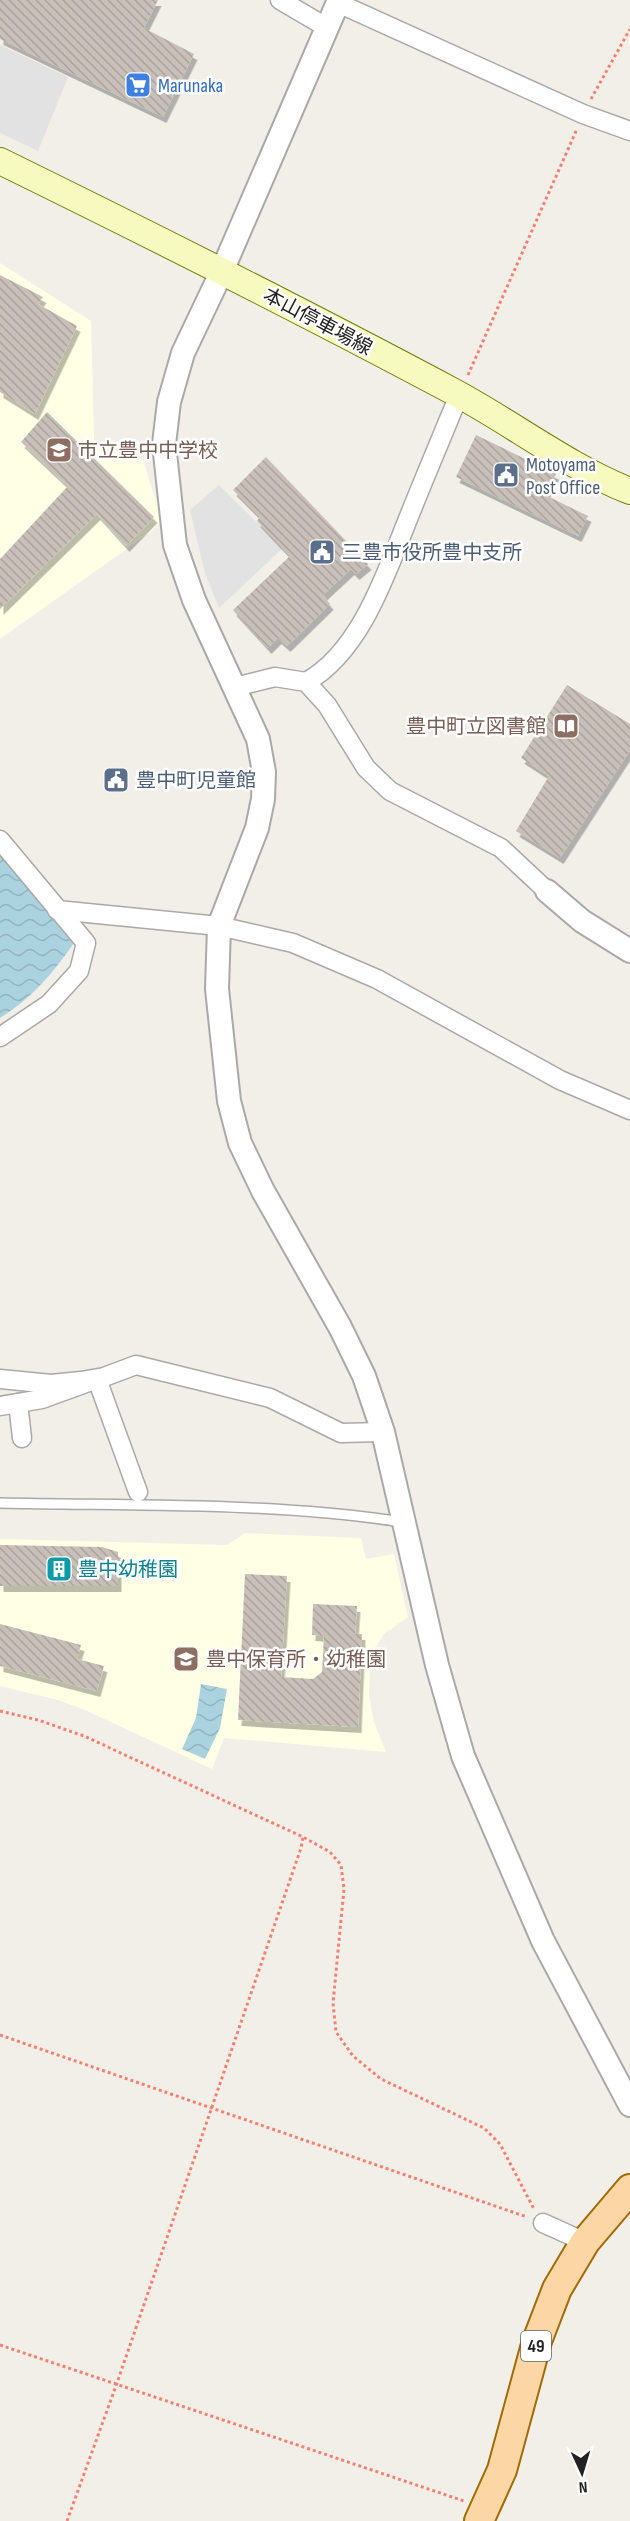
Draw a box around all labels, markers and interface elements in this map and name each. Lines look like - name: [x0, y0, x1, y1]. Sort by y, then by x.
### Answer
- supermarket icon: Marunaka: [123, 70, 153, 100]
- place label: Marunaka: [158, 74, 223, 98]
- street label: 本山停車場線: [259, 283, 376, 361]
- school or university icon: 市立豊中中学校: [44, 435, 74, 465]
- place label: 市立豊中中学校: [78, 439, 218, 463]
- place label: Motoyama Post Office: [526, 453, 600, 500]
- public building icon: Motoyama Post Office: [491, 460, 521, 490]
- public building icon: 三豊市役所豊中支所: [307, 537, 337, 567]
- place label: 三豊市役所豊中支所: [342, 541, 522, 565]
- library icon: 豊中町立図書館: [551, 711, 581, 741]
- place label: 豊中町立図書館: [406, 715, 546, 739]
- public building icon: 豊中町児童館: [101, 765, 131, 795]
- place label: 豊中町児童館: [136, 769, 256, 793]
- building icon: 豊中幼稚園: [44, 1554, 74, 1584]
- place label: 豊中幼稚園: [78, 1558, 178, 1582]
- school or university icon: 豊中保育所・幼稚園: [171, 1644, 201, 1674]
- place label: 豊中保育所・幼稚園: [206, 1648, 386, 1672]
- road number: 49: [521, 2331, 551, 2361]
- north arrow: [552, 2443, 612, 2503]
- text: N: [578, 2477, 588, 2496]

